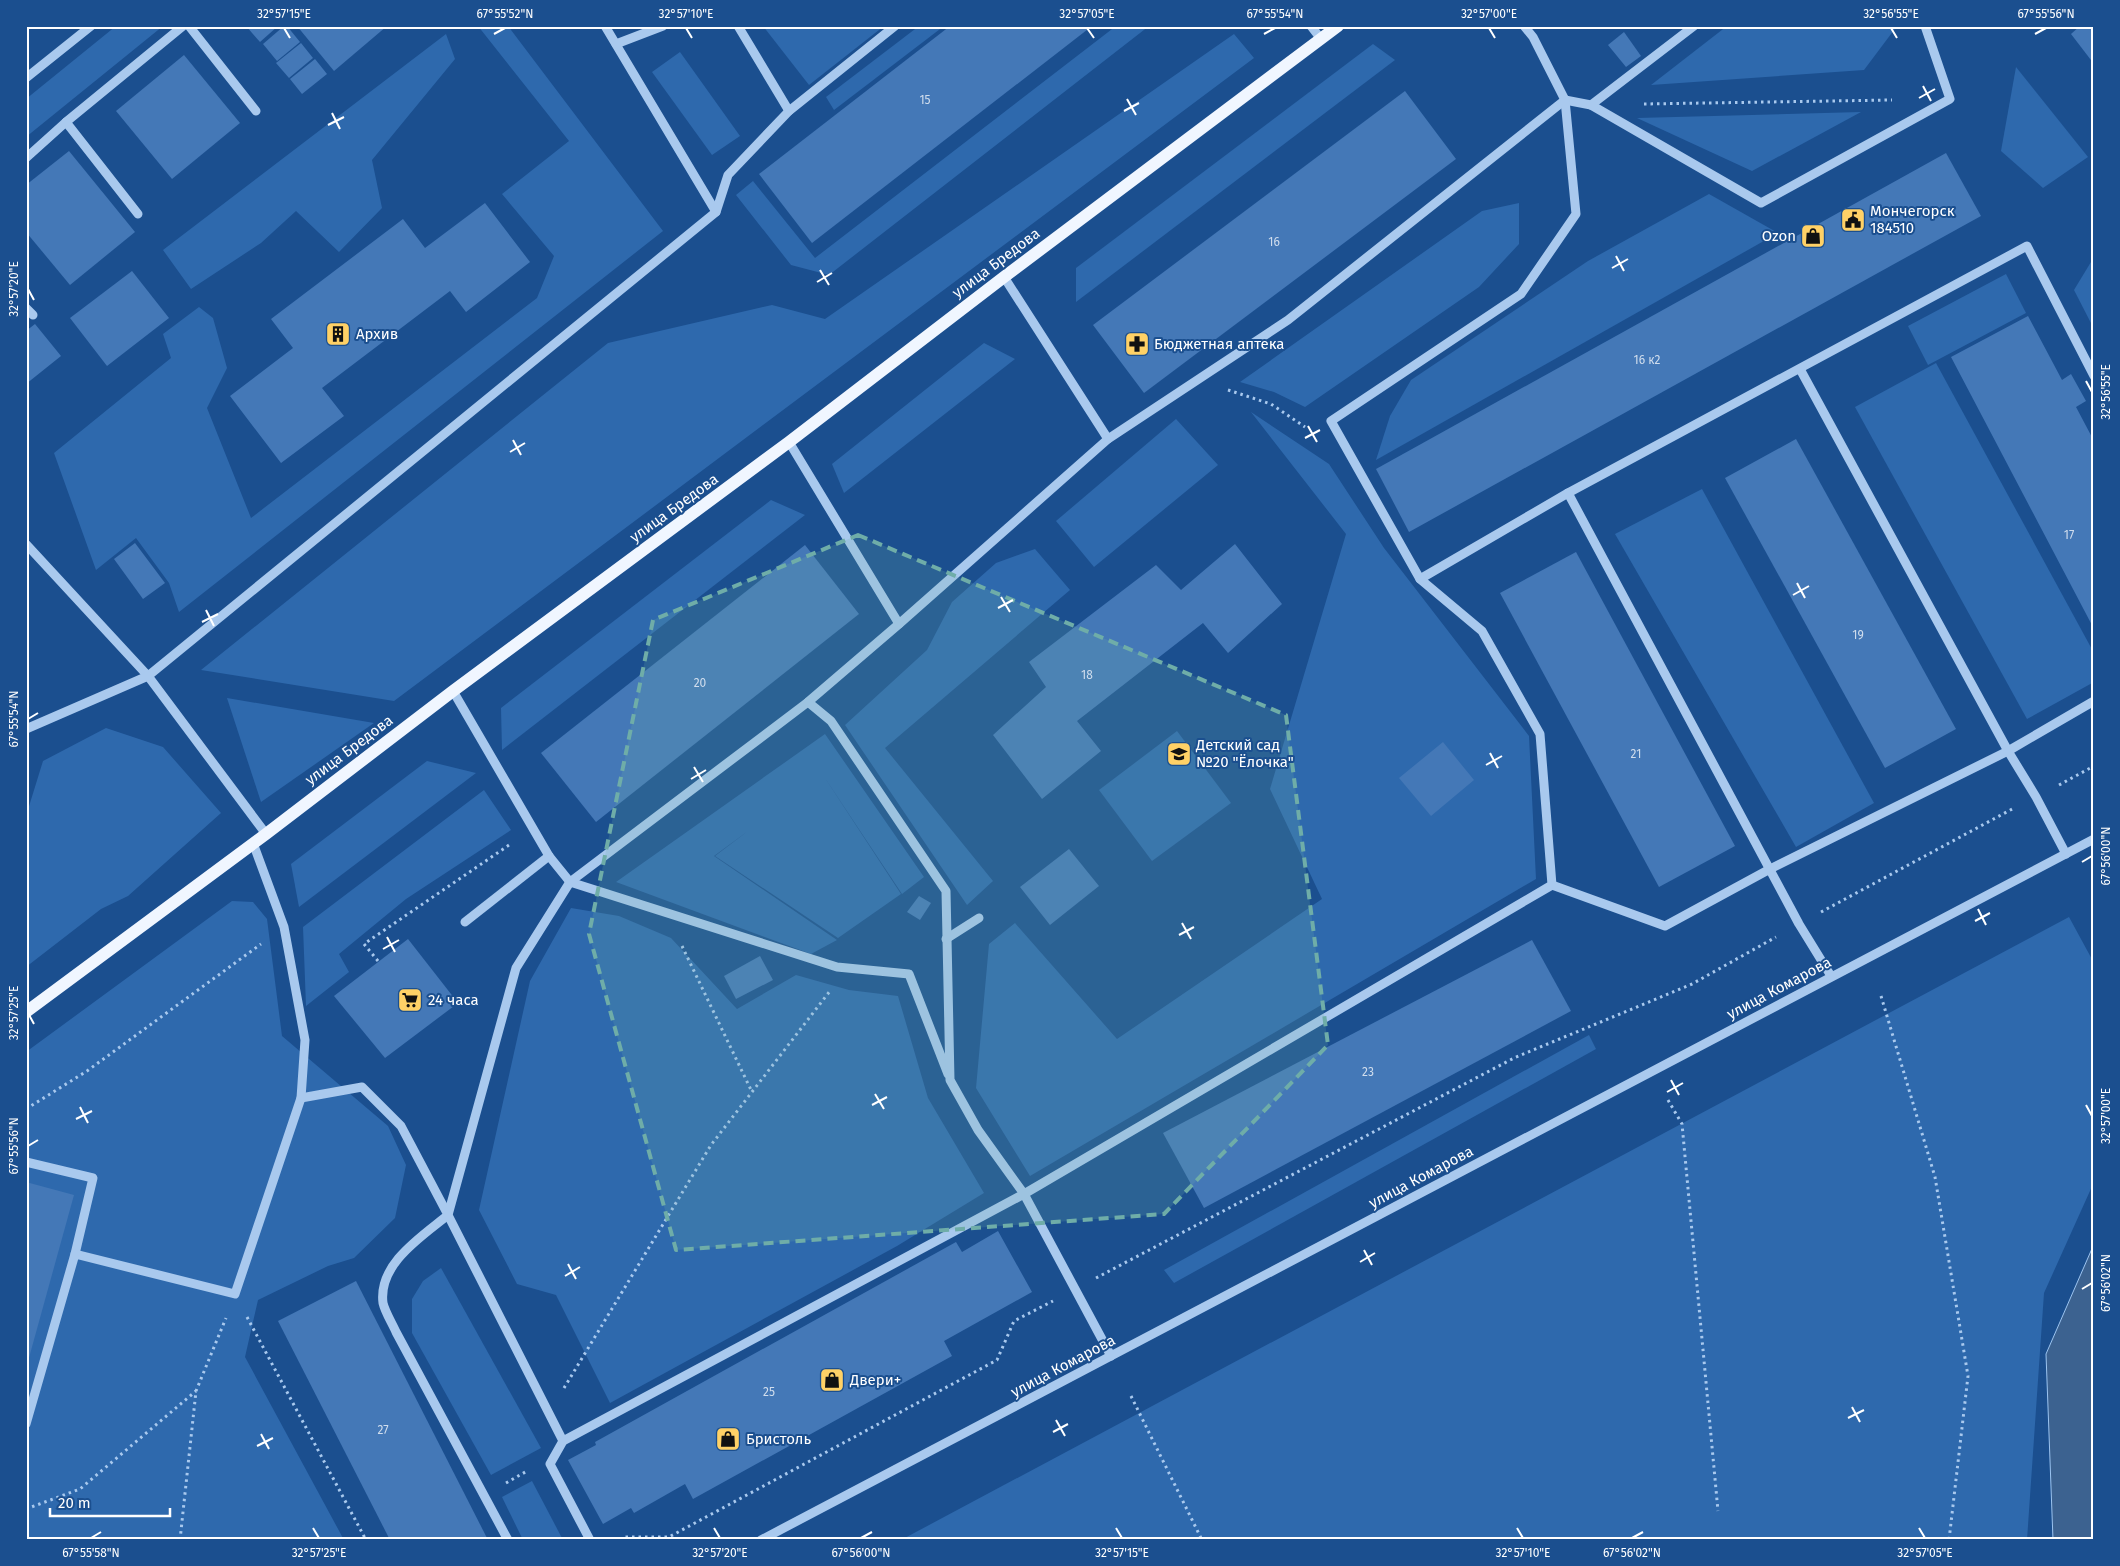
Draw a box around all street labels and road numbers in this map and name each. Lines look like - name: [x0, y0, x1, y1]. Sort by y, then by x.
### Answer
- street label: улица Бредова: [949, 224, 1043, 302]
- street label: улица Бредова: [626, 470, 722, 546]
- street label: улица Бредова: [302, 711, 396, 789]
- street label: улица Комарова: [1724, 953, 1834, 1023]
- street label: улица Комарова: [1366, 1142, 1476, 1212]
- street label: улица Комарова: [1008, 1331, 1118, 1401]

